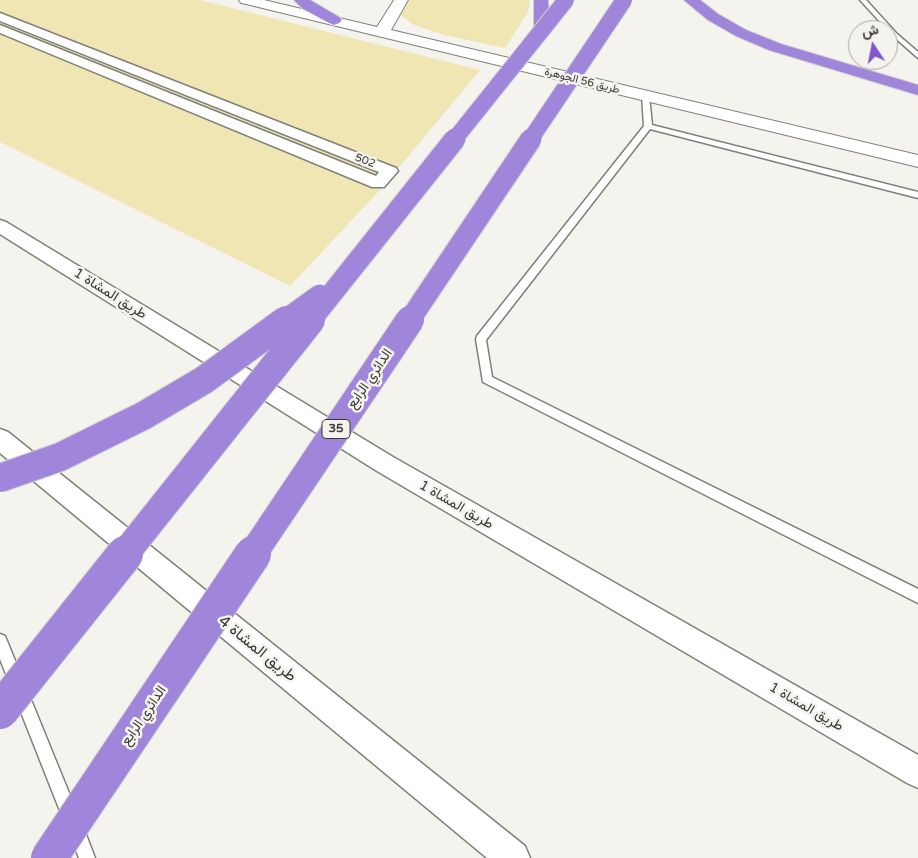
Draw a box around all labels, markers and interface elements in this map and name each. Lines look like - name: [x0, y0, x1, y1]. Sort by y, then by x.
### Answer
- north arrow: [848, 20, 898, 70]
- text: ش: [860, 21, 880, 41]
- street label: طريق 56 الجوهرة: [543, 65, 621, 97]
- street label: 502: [353, 151, 377, 171]
- street label: طريق المشاة 1: [70, 265, 150, 323]
- street label: الدائري الرابع: [344, 346, 396, 412]
- road number: 35: [322, 419, 350, 438]
- street label: طريق المشاة 1: [416, 477, 496, 533]
- street label: طريق المشاة 4: [214, 612, 300, 686]
- street label: طريق المشاة 1: [766, 679, 846, 735]
- street label: الدائري الرابع: [118, 683, 170, 749]

